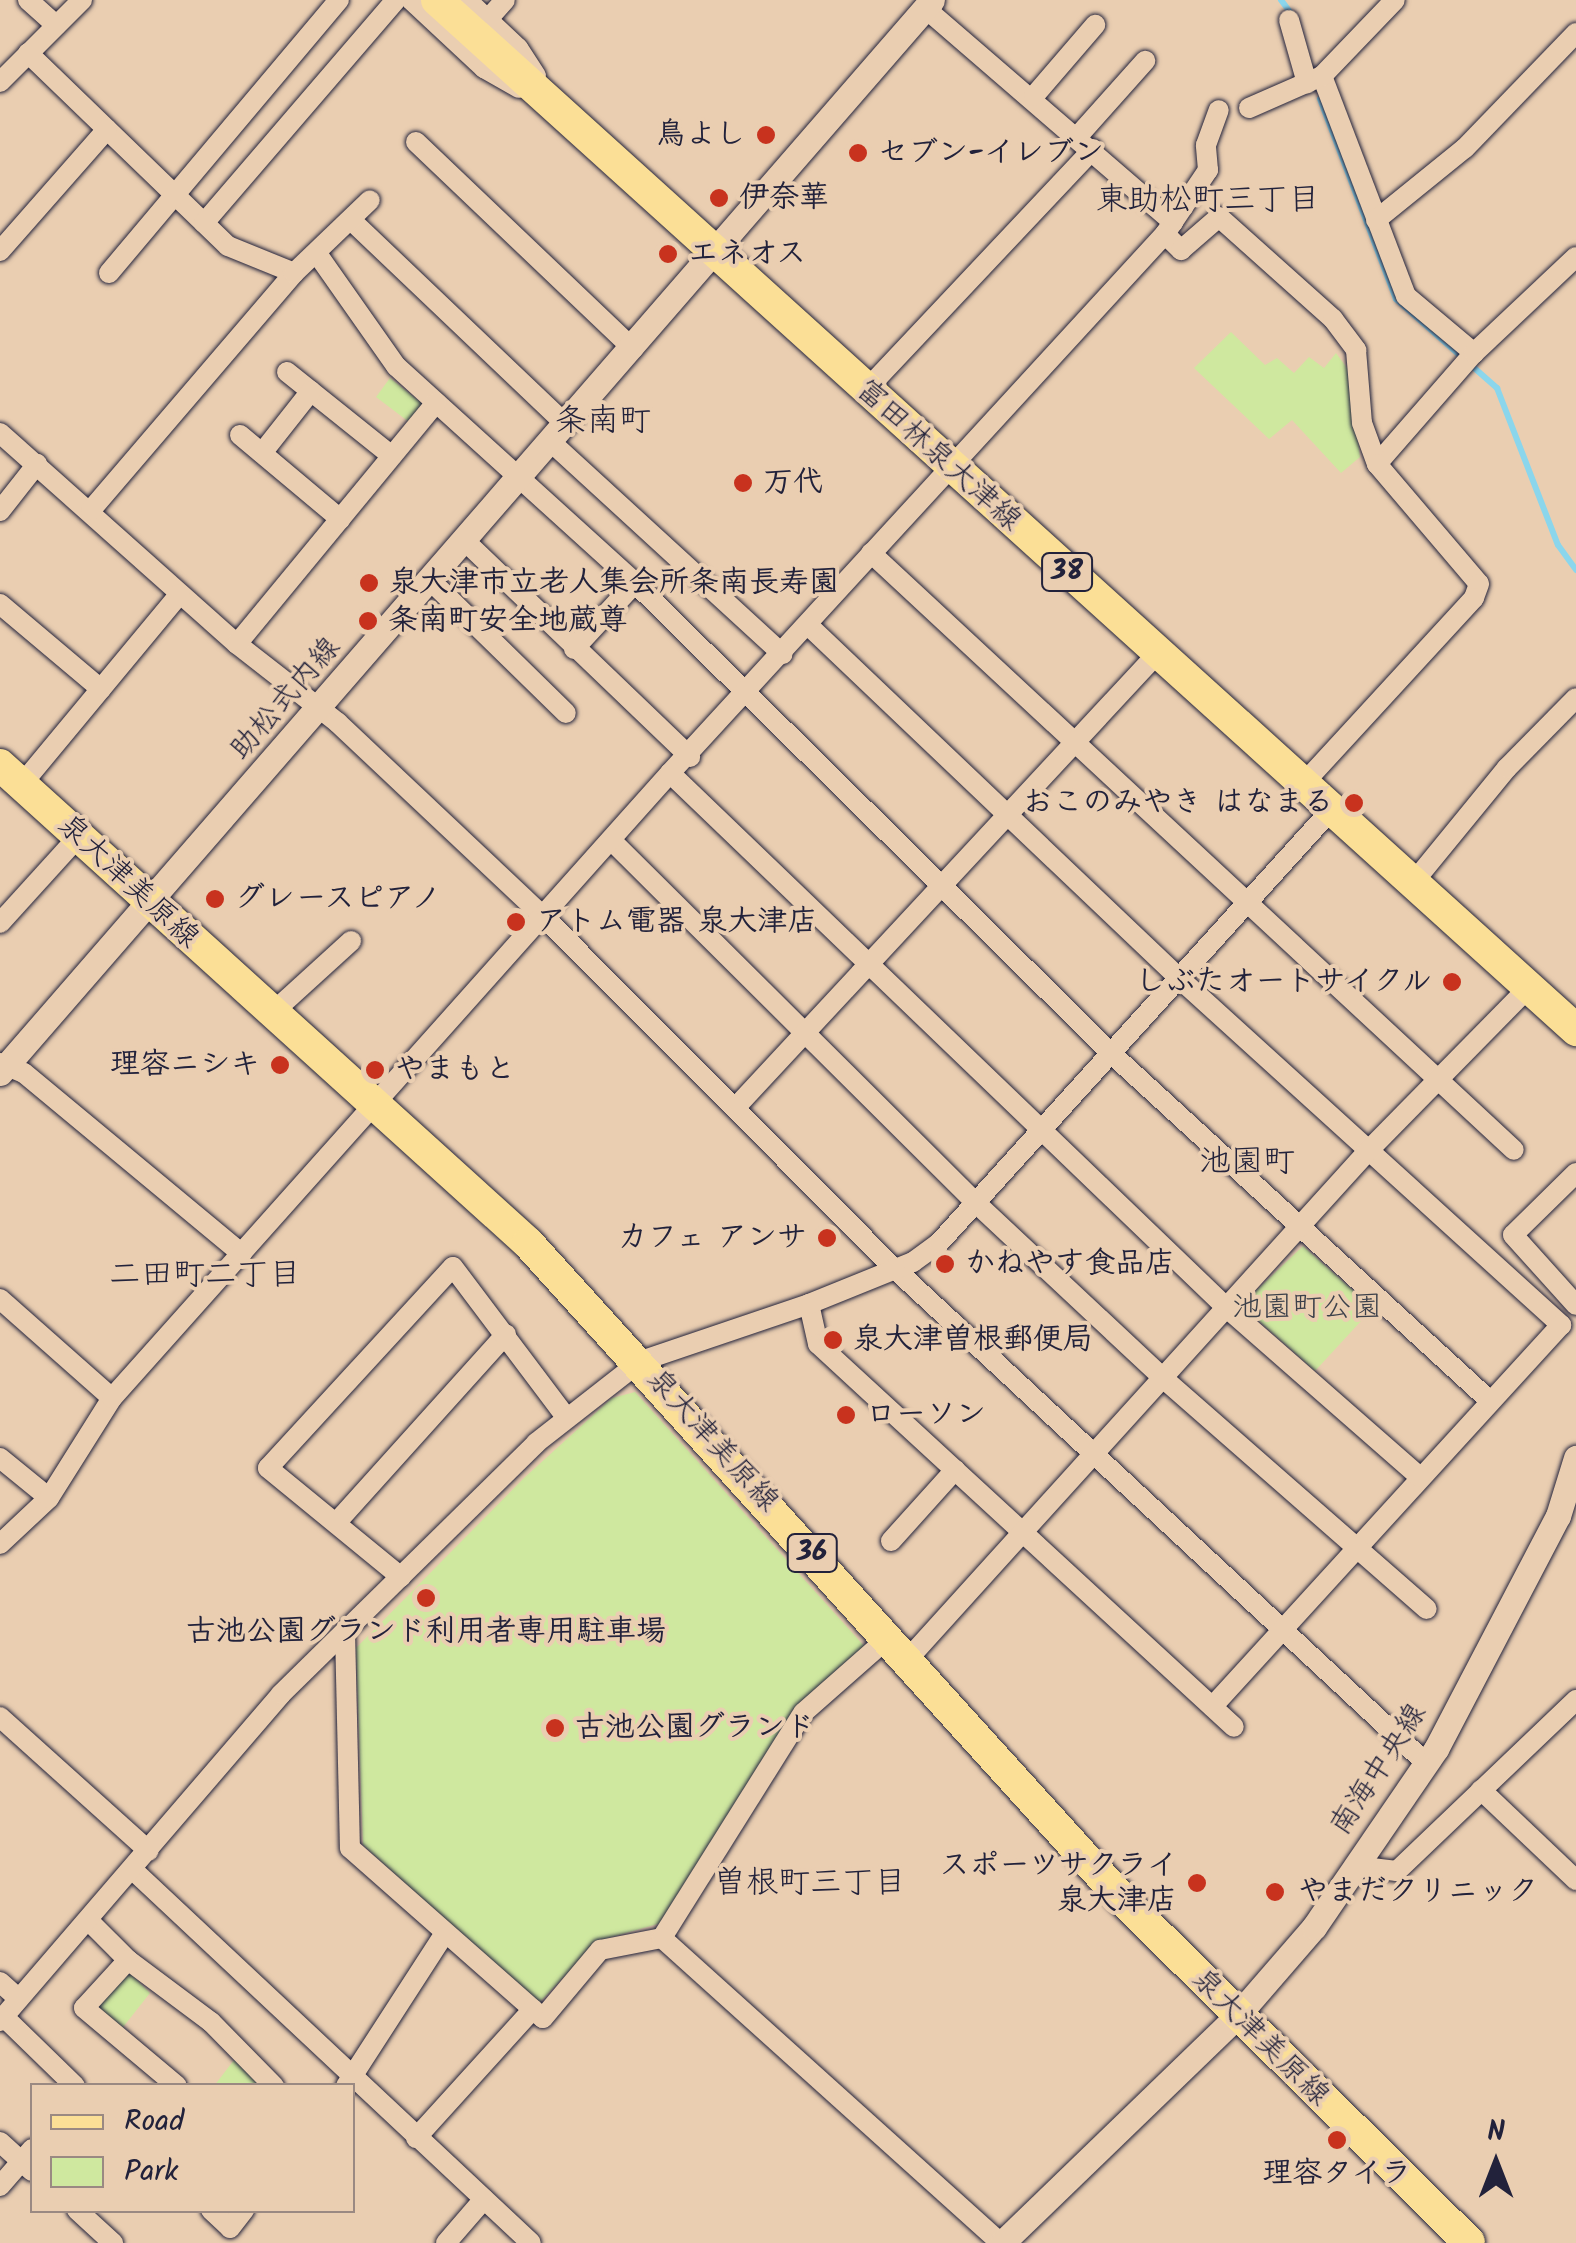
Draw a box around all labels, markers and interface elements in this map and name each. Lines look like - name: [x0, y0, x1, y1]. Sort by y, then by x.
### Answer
- place label: 鳥よし: [656, 117, 746, 153]
- marker: 鳥よし: [755, 124, 777, 146]
- place label: セブン-イレブン: [878, 135, 1104, 171]
- marker: セブン-イレブン: [847, 142, 869, 164]
- place label: 伊奈華: [739, 180, 829, 216]
- district label: 東助松町三丁目: [1096, 182, 1320, 220]
- marker: 伊奈華: [708, 187, 730, 209]
- place label: エネオス: [688, 236, 808, 272]
- marker: エネオス: [657, 243, 679, 265]
- street label: 富田林泉大津線: [848, 372, 1028, 540]
- district label: 条南町: [555, 403, 651, 441]
- place label: 万代: [763, 465, 823, 501]
- marker: 万代: [732, 472, 754, 494]
- road number: 38: [1040, 549, 1094, 595]
- place label: 泉大津市立老人集会所条南長寿園: [389, 565, 839, 601]
- marker: 泉大津市立老人集会所条南長寿園: [358, 572, 380, 594]
- place label: 条南町安全地蔵尊: [388, 603, 628, 639]
- marker: 条南町安全地蔵尊: [357, 610, 379, 632]
- street label: 助松式内線: [223, 631, 349, 767]
- place label: おこのみやき はなまる: [1022, 785, 1334, 821]
- marker: おこのみやき はなまる: [1343, 792, 1365, 814]
- street label: 泉大津美原線: [50, 807, 206, 957]
- place label: グレースピアノ: [235, 881, 446, 917]
- marker: グレースピアノ: [204, 888, 226, 910]
- place label: アトム電器 泉大津店: [536, 904, 818, 940]
- marker: アトム電器 泉大津店: [505, 911, 527, 933]
- place label: しぶたオートサイクル: [1132, 964, 1432, 1000]
- marker: しぶたオートサイクル: [1441, 971, 1463, 993]
- place label: 理容ニシキ: [110, 1047, 260, 1083]
- place label: やまもと: [395, 1052, 515, 1088]
- marker: 理容ニシキ: [269, 1054, 291, 1076]
- marker: やまもと: [364, 1059, 386, 1081]
- district label: 池園町: [1199, 1144, 1295, 1182]
- place label: カフェ アンサ: [615, 1220, 807, 1256]
- marker: カフェ アンサ: [816, 1227, 838, 1249]
- place label: かねやす食品店: [965, 1246, 1175, 1282]
- marker: かねやす食品店: [934, 1253, 956, 1275]
- district label: 二田町二丁目: [109, 1257, 301, 1295]
- park label: 池園町公園: [1232, 1290, 1382, 1326]
- place label: 泉大津曽根郵便局: [853, 1322, 1093, 1358]
- marker: 泉大津曽根郵便局: [822, 1329, 844, 1351]
- street label: 泉大津美原線: [638, 1362, 786, 1520]
- place label: ローソン: [866, 1397, 986, 1433]
- marker: ローソン: [835, 1404, 857, 1426]
- road number: 36: [784, 1530, 840, 1576]
- marker: 古池公園グランド利用者専用駐車場: [415, 1587, 437, 1609]
- place label: 古池公園グランド利用者専用駐車場: [186, 1614, 666, 1650]
- street label: 南海中央線: [1323, 1697, 1435, 1843]
- place label: 古池公園グランド: [575, 1710, 815, 1746]
- marker: 古池公園グランド: [544, 1717, 566, 1739]
- place label: スポーツサクライ 泉大津店: [937, 1848, 1177, 1918]
- district label: 曽根町三丁目: [714, 1865, 906, 1903]
- marker: スポーツサクライ 泉大津店: [1186, 1872, 1208, 1894]
- place label: やまだクリニック: [1298, 1874, 1538, 1910]
- marker: やまだクリニック: [1262, 1879, 1288, 1905]
- street label: 泉大津美原線: [1184, 1962, 1336, 2114]
- legend: [30, 2083, 355, 2213]
- text: Road: [124, 2098, 184, 2146]
- text: N: [1487, 2110, 1505, 2155]
- north arrow: [1446, 2113, 1546, 2213]
- marker: 理容タイラ: [1326, 2129, 1348, 2151]
- text: Park: [124, 2148, 178, 2196]
- place label: 理容タイラ: [1262, 2156, 1412, 2192]

